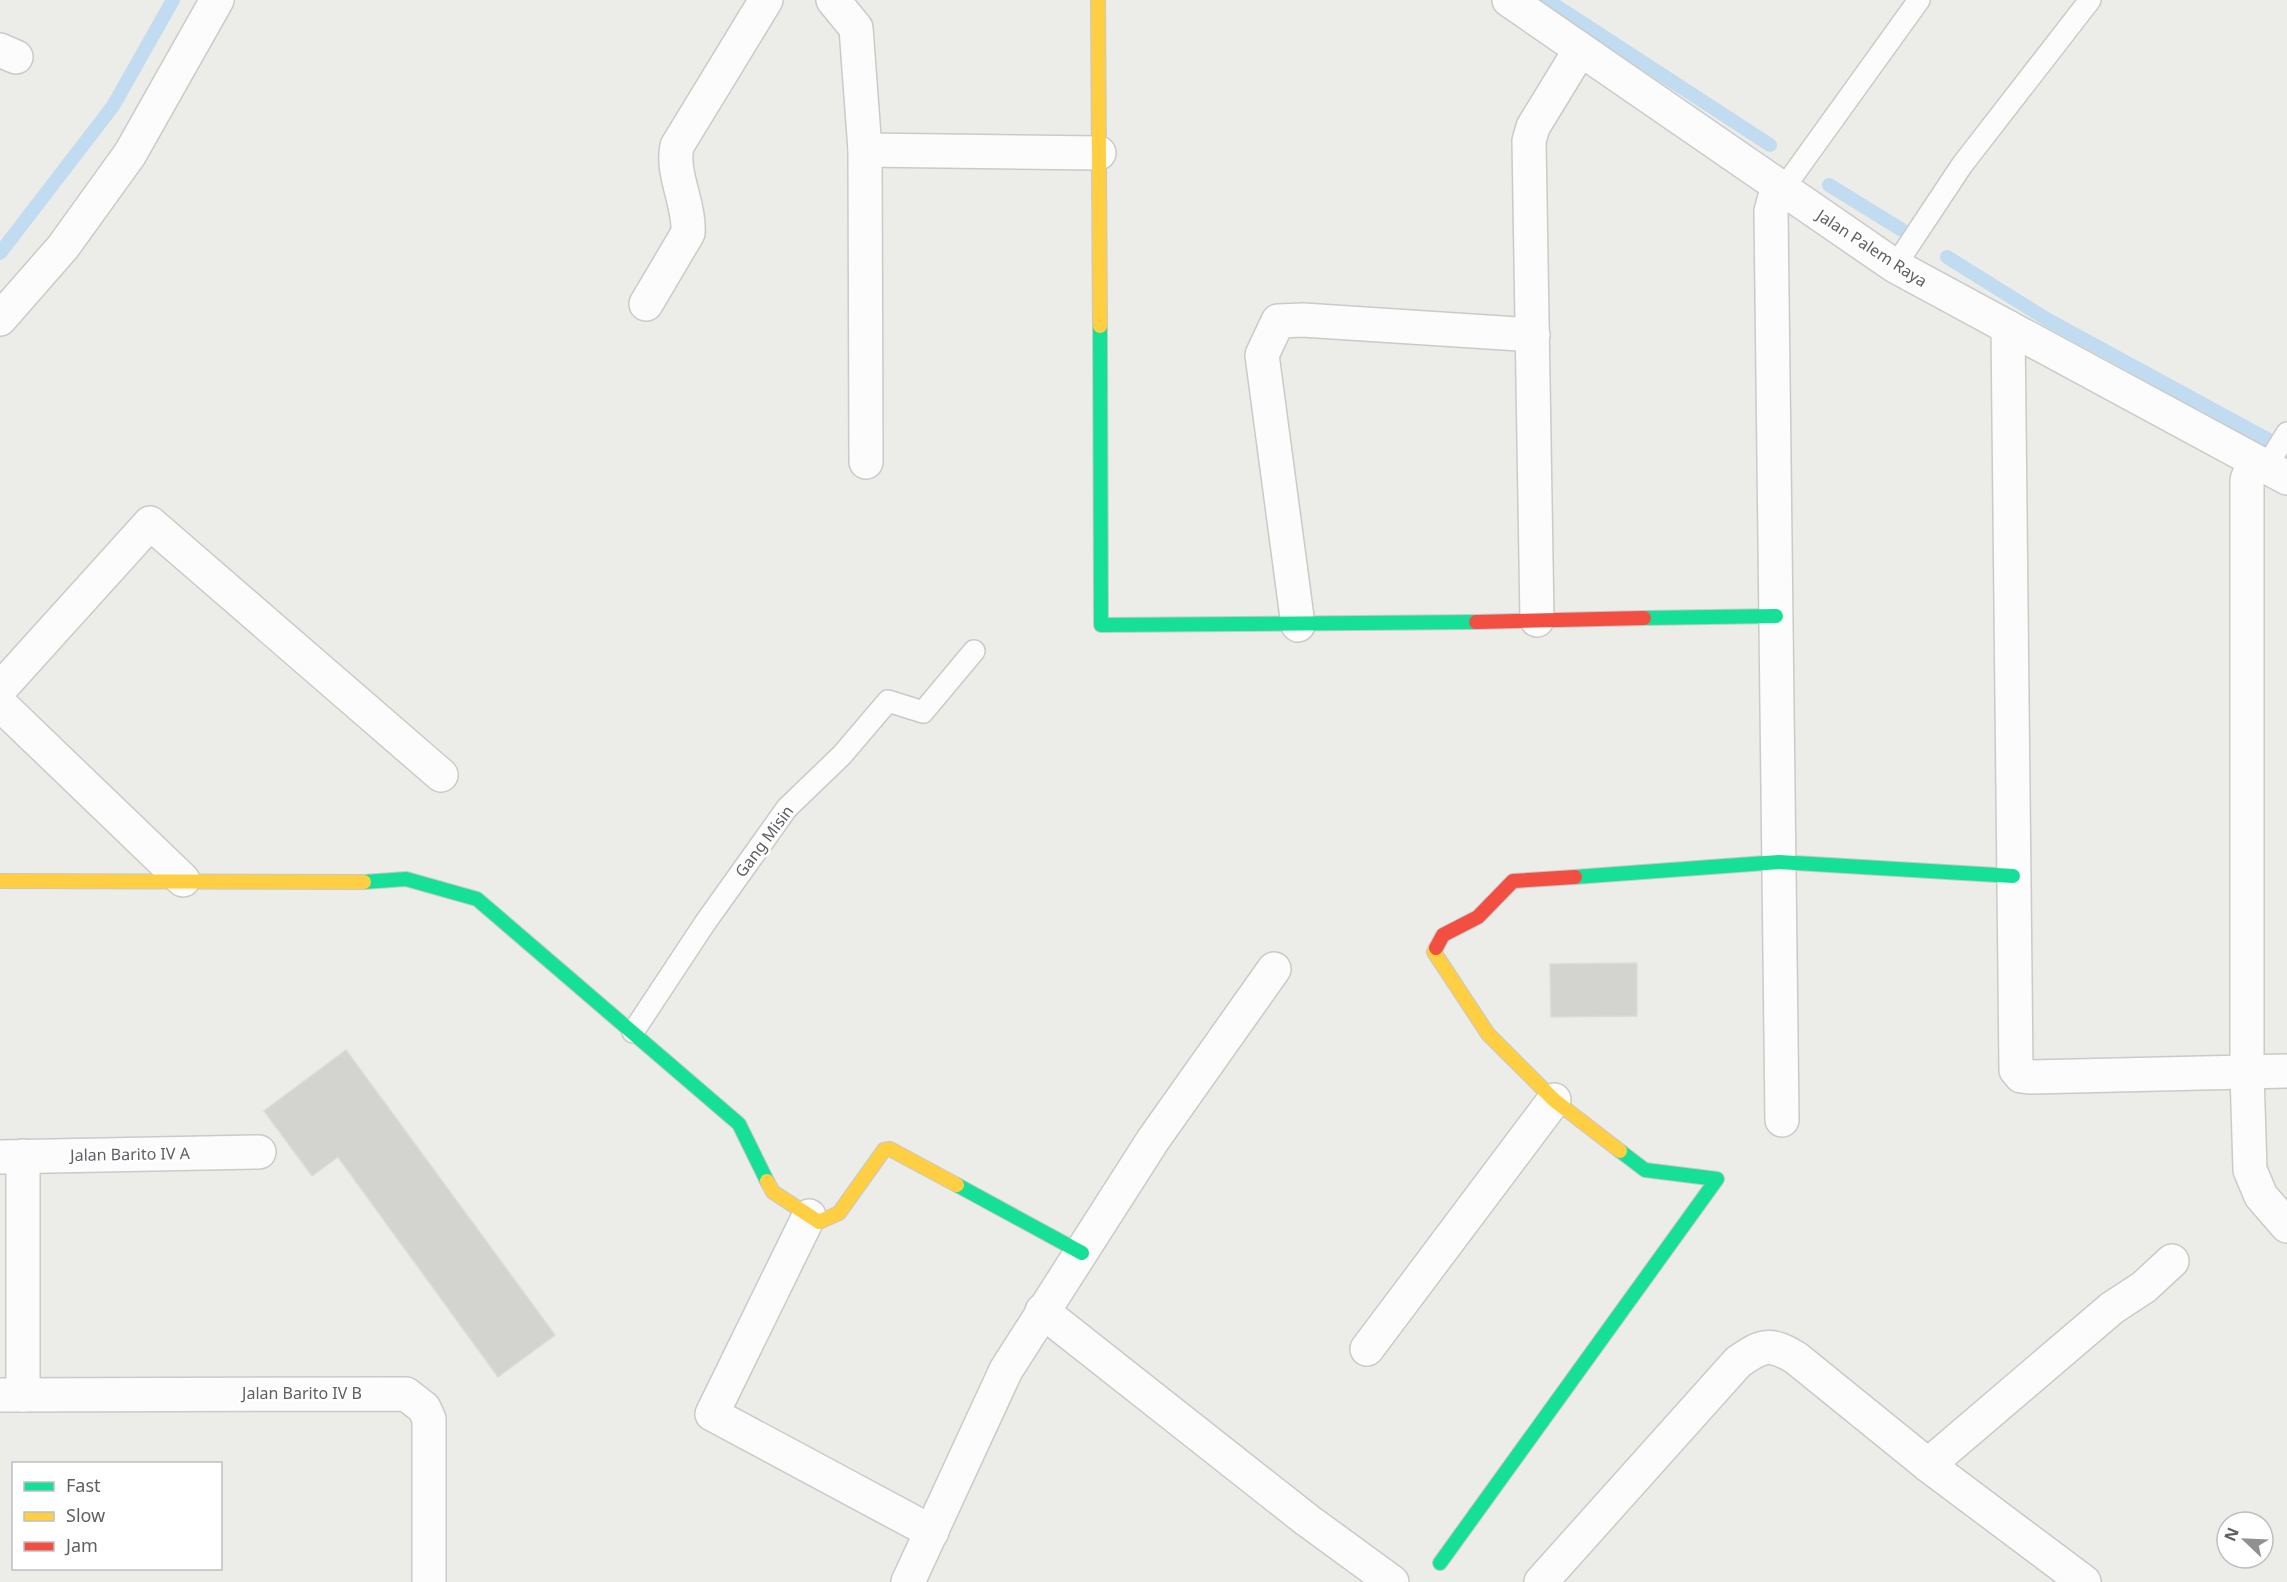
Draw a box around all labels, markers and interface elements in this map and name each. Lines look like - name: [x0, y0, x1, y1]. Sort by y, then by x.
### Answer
- street label: Jalan Palem Raya: [1811, 203, 1931, 292]
- street label: Gang Misin: [730, 801, 798, 881]
- street label: Jalan Barito IV A: [68, 1142, 191, 1166]
- street label: Jalan Barito IV B: [240, 1382, 362, 1404]
- legend: [12, 1462, 222, 1570]
- text: Fast: [66, 1473, 101, 1497]
- text: Slow: [66, 1503, 105, 1527]
- north arrow: [2215, 1510, 2275, 1570]
- text: N: [2219, 1524, 2244, 1544]
- text: Jam: [64, 1533, 98, 1557]

